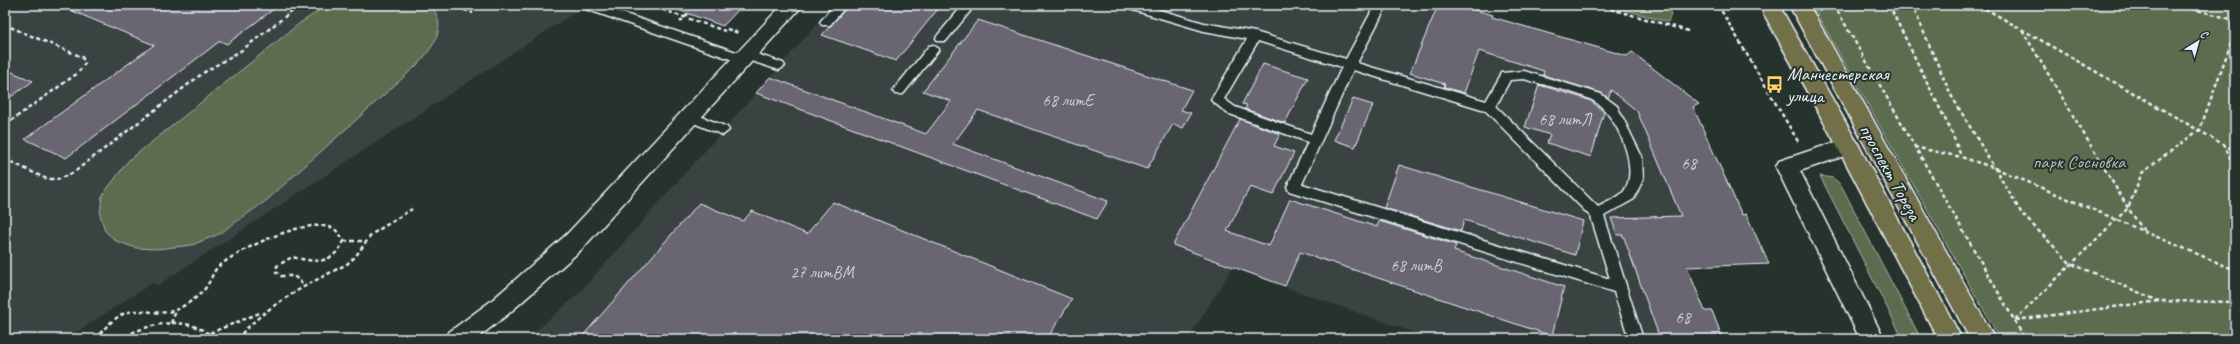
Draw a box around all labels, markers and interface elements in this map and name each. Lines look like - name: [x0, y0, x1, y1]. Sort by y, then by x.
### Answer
- north arrow: [2178, 22, 2218, 62]
- text: С: [2198, 27, 2212, 42]
- place label: Манчестерская улица: [1786, 62, 1890, 108]
- bus stop icon: Манчестерская улица: [1764, 74, 1784, 94]
- house number: 68 литЕ: [1042, 90, 1095, 111]
- house number: 68 литЛ: [1539, 109, 1593, 130]
- street label: проспект Тореза: [1854, 120, 1927, 226]
- park label: парк Сосновка: [2033, 150, 2127, 174]
- house number: 68: [1681, 153, 1699, 174]
- house number: 68 литВ: [1391, 255, 1443, 276]
- house number: 27 литВМ: [790, 262, 855, 283]
- house number: 68: [1675, 307, 1693, 328]

